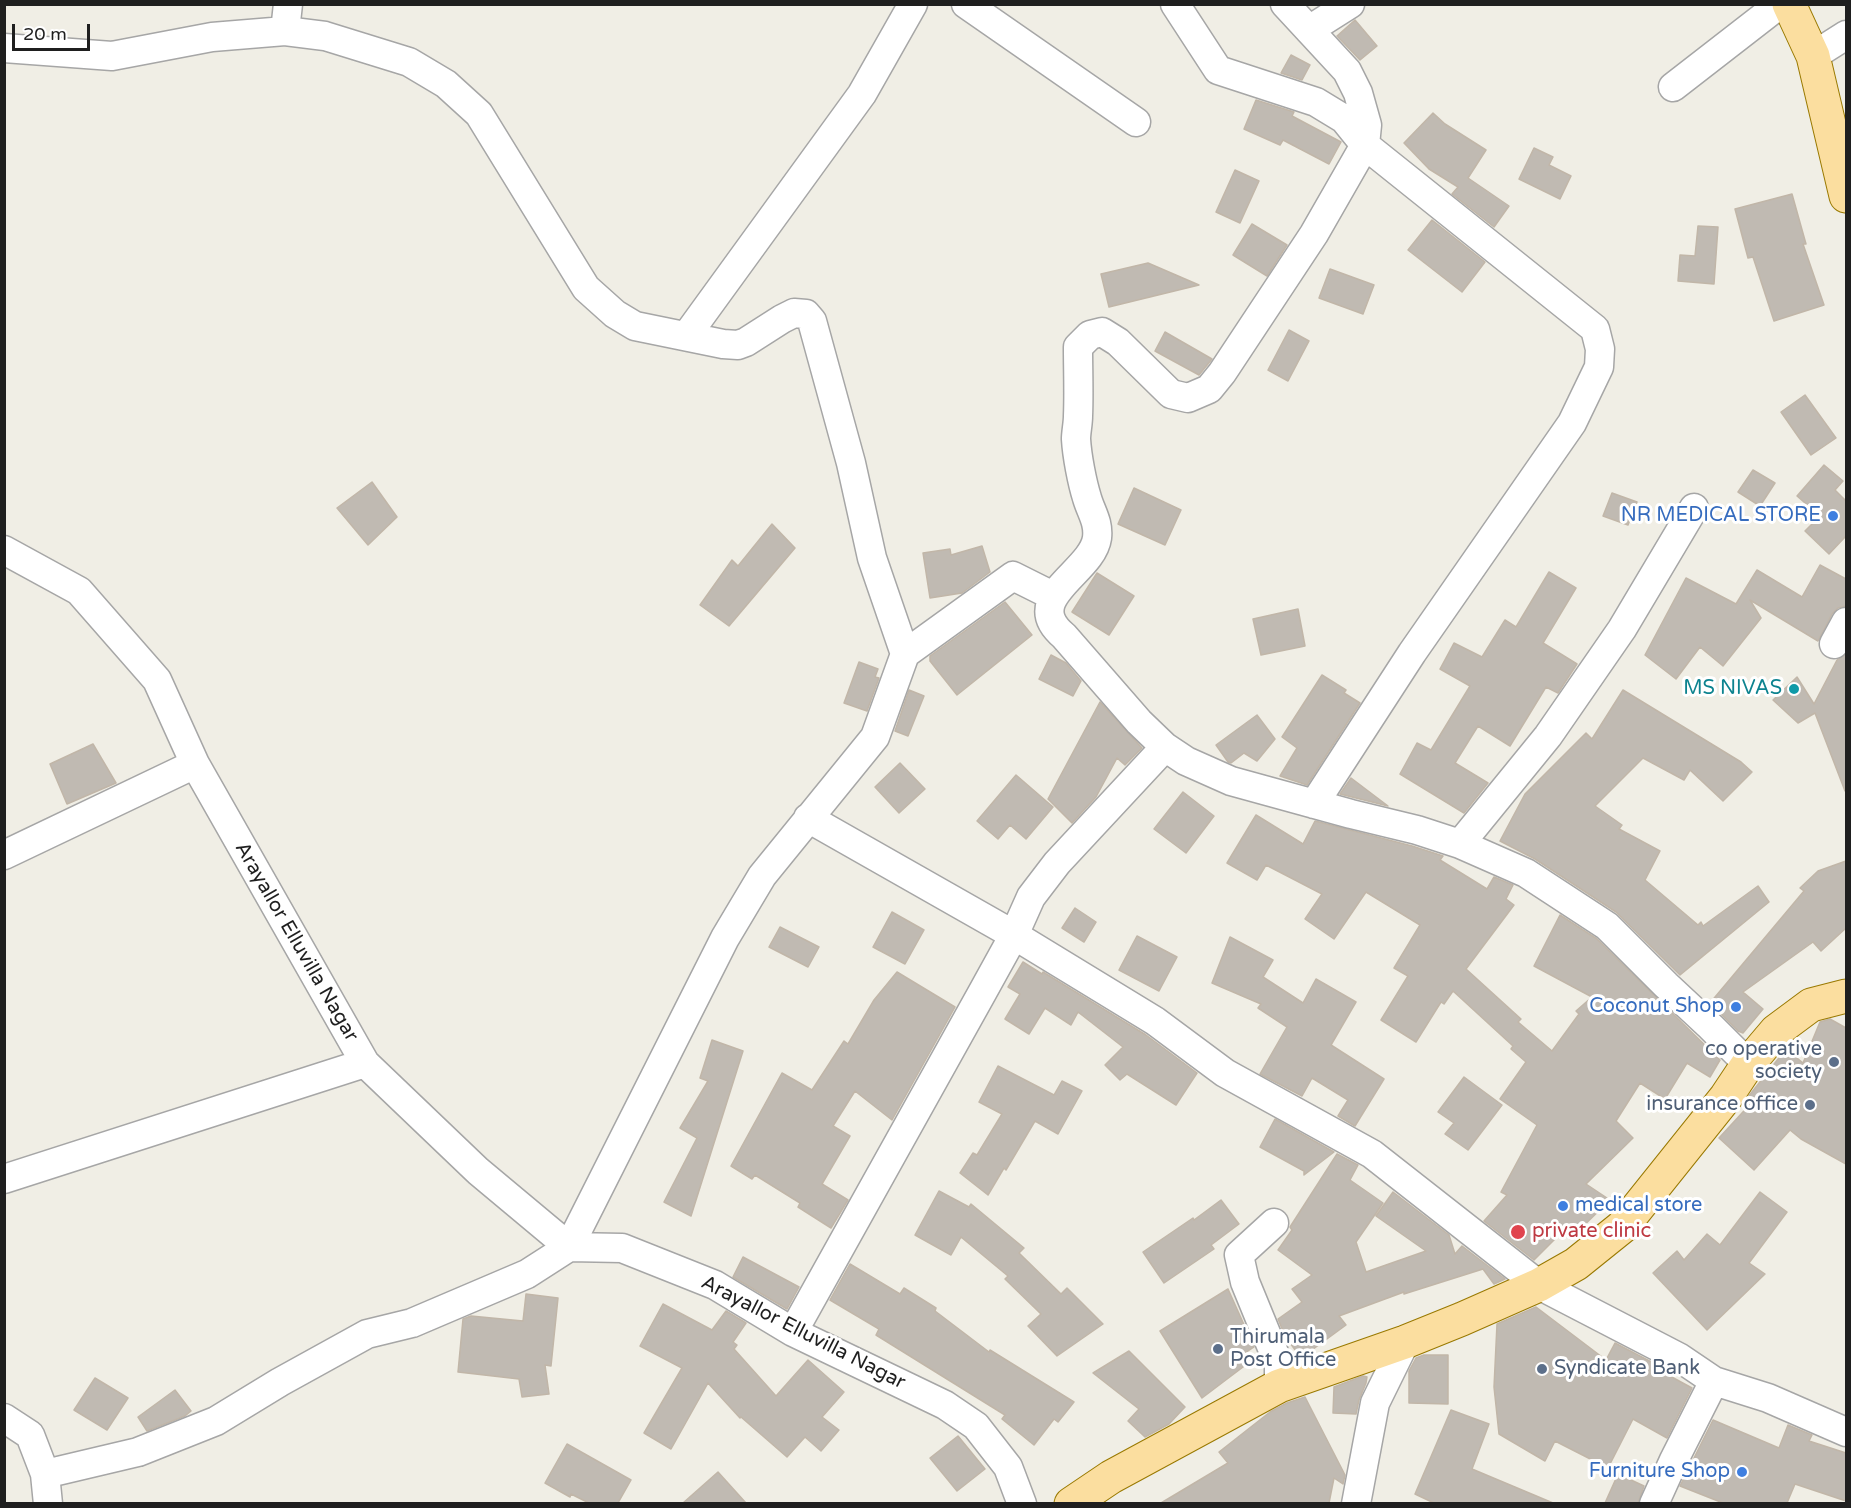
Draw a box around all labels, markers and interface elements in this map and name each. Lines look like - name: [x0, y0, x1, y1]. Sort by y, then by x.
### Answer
- scale bar: [15, 12, 93, 50]
- text: 20 m: [23, 23, 67, 45]
- place label: NR MEDICAL STORE: [1621, 504, 1821, 528]
- marker: NR MEDICAL STORE: [1826, 509, 1840, 523]
- place label: MS NIVAS: [1683, 677, 1782, 701]
- marker: MS NIVAS: [1787, 682, 1801, 696]
- street label: Arayallor Elluvilla Nagar: [229, 838, 363, 1046]
- place label: Coconut Shop: [1589, 995, 1724, 1019]
- marker: Coconut Shop: [1729, 1000, 1743, 1014]
- place label: co operative society: [1705, 1038, 1822, 1085]
- marker: co operative society: [1827, 1055, 1841, 1069]
- place label: insurance office: [1646, 1093, 1798, 1117]
- marker: insurance office: [1803, 1098, 1817, 1112]
- place label: medical store: [1575, 1194, 1702, 1218]
- marker: medical store: [1556, 1199, 1570, 1213]
- place label: private clinic: [1532, 1220, 1651, 1244]
- marker: private clinic: [1509, 1223, 1527, 1241]
- street label: Arayallor Elluvilla Nagar: [697, 1271, 909, 1395]
- place label: Thirumala Post Office: [1230, 1326, 1336, 1373]
- marker: Thirumala Post Office: [1211, 1342, 1225, 1356]
- place label: Syndicate Bank: [1554, 1357, 1700, 1381]
- marker: Syndicate Bank: [1535, 1362, 1549, 1376]
- place label: Furniture Shop: [1589, 1460, 1730, 1484]
- marker: Furniture Shop: [1735, 1465, 1749, 1479]

